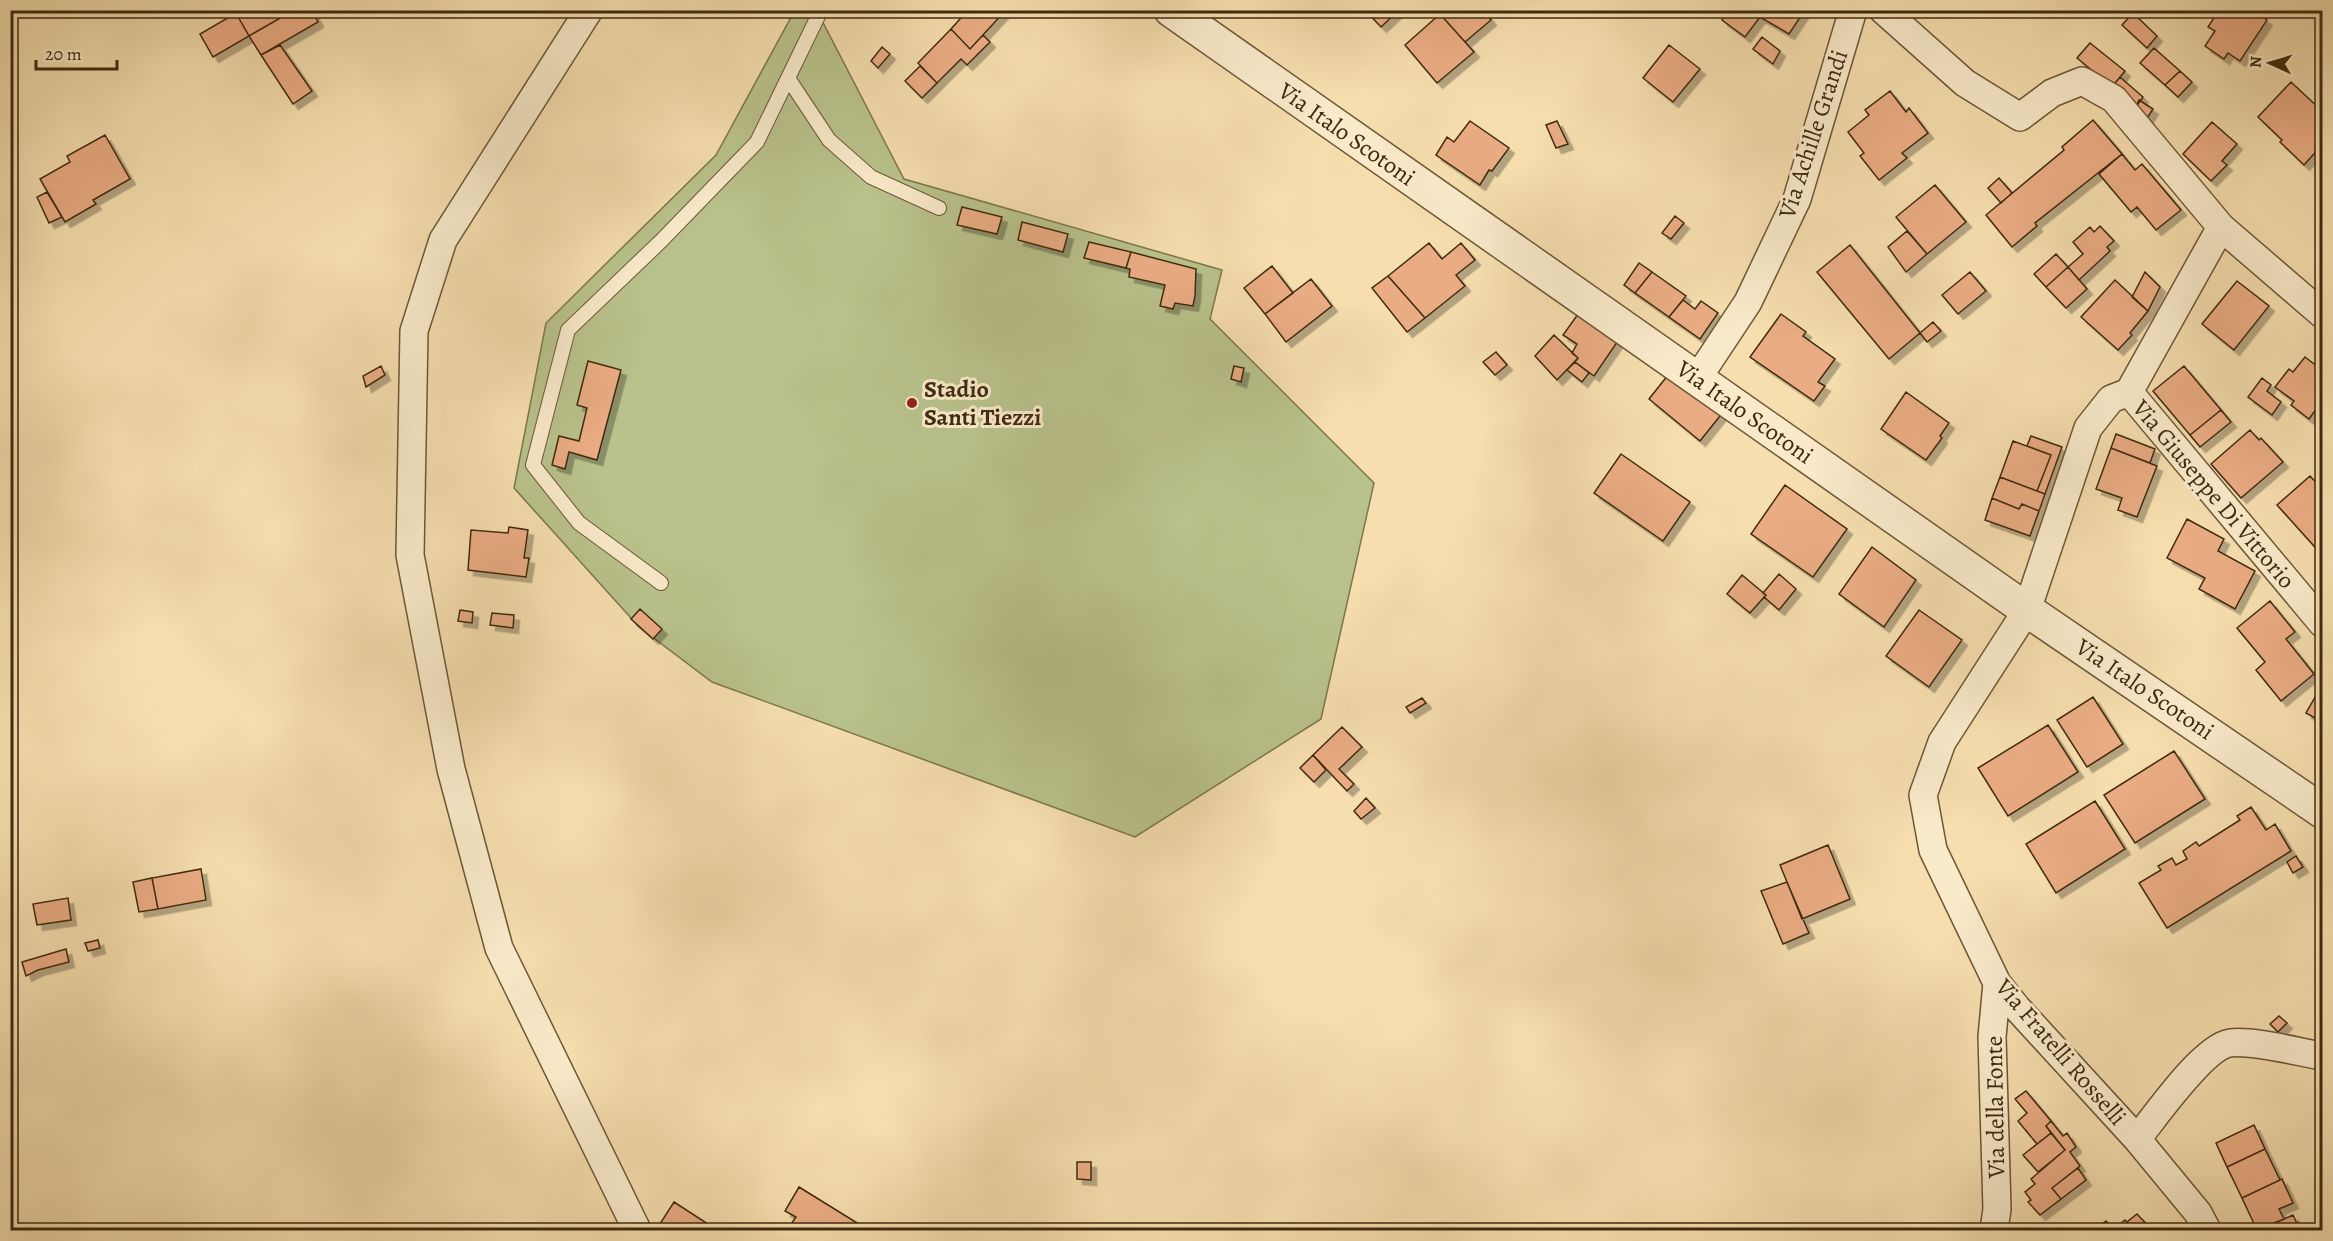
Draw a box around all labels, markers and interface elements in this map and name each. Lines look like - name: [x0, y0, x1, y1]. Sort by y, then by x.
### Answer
- scale bar: [36, 33, 117, 71]
- north arrow: [2240, 33, 2300, 93]
- text: 20 m: [45, 42, 82, 66]
- street label: Via Achille Grandi: [1770, 46, 1855, 223]
- text: N: [2245, 55, 2267, 69]
- street label: Via Italo Scotoni: [1271, 74, 1422, 193]
- street label: Via Italo Scotoni: [1669, 352, 1820, 471]
- place label: Stadio Santi Tiezzi: [924, 373, 1041, 433]
- street label: Via Giuseppe Di Vittorio: [2125, 392, 2303, 595]
- marker: Stadio Santi Tiezzi: [905, 396, 919, 410]
- street label: Via Italo Scotoni: [2069, 630, 2220, 747]
- street label: Via Fratelli Rosselli: [1988, 971, 2134, 1132]
- street label: Via della Fonte: [1978, 1035, 2012, 1180]

